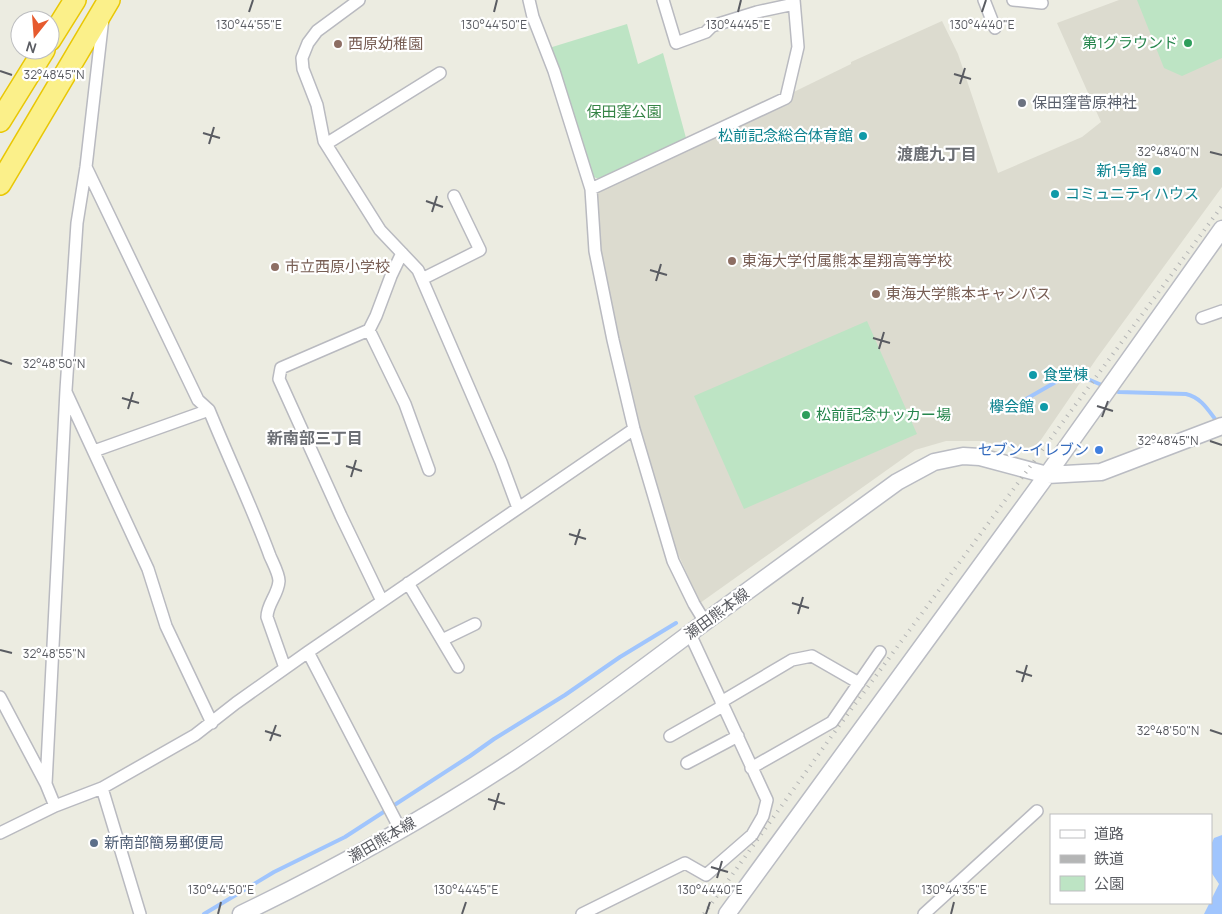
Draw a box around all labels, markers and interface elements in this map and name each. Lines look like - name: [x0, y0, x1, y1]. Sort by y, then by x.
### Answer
- north arrow: [10, 10, 60, 60]
- text: 130°44'55"E: [216, 16, 282, 33]
- text: 130°44'50"E: [461, 16, 527, 33]
- text: 130°44'45"E: [706, 16, 770, 33]
- text: 130°44'40"E: [949, 16, 1015, 33]
- place label: 第1グラウンド: [1082, 32, 1178, 53]
- place label: 西原幼稚園: [348, 33, 423, 54]
- text: N: [23, 37, 39, 58]
- marker: 第1グラウンド: [1182, 37, 1194, 49]
- marker: 西原幼稚園: [332, 38, 344, 50]
- text: 32°48'45"N: [24, 66, 84, 83]
- place label: 保田窪菅原神社: [1032, 92, 1137, 113]
- marker: 保田窪菅原神社: [1016, 97, 1028, 109]
- park label: 保田窪公園: [586, 101, 662, 122]
- place label: 松前記念総合体育館: [718, 125, 853, 146]
- marker: 松前記念総合体育館: [857, 130, 869, 142]
- district label: 渡鹿九丁目: [897, 143, 977, 165]
- text: 32°48'40"N: [1137, 143, 1199, 160]
- place label: 新1号館: [1096, 160, 1147, 181]
- marker: 新1号館: [1151, 165, 1163, 177]
- place label: コミュニティハウス: [1065, 183, 1199, 204]
- marker: コミュニティハウス: [1049, 188, 1061, 200]
- place label: 東海大学付属熊本星翔高等学校: [742, 250, 952, 271]
- marker: 東海大学付属熊本星翔高等学校: [726, 255, 738, 267]
- place label: 市立西原小学校: [285, 256, 390, 277]
- marker: 市立西原小学校: [269, 261, 281, 273]
- place label: 東海大学熊本キャンパス: [886, 283, 1051, 304]
- marker: 東海大学熊本キャンパス: [870, 288, 882, 300]
- text: 32°48'50"N: [23, 355, 85, 372]
- place label: 食堂棟: [1043, 364, 1088, 385]
- marker: 食堂棟: [1027, 369, 1039, 381]
- place label: 欅会館: [989, 396, 1034, 417]
- marker: 欅会館: [1038, 401, 1050, 413]
- place label: 松前記念サッカー場: [816, 404, 951, 425]
- marker: 松前記念サッカー場: [800, 409, 812, 421]
- district label: 新南部三丁目: [267, 427, 363, 449]
- text: 32°48'45"N: [1138, 432, 1198, 449]
- place label: セブン-イレブン: [978, 439, 1089, 460]
- marker: セブン-イレブン: [1093, 444, 1105, 456]
- street label: 瀬田熊本線: [680, 583, 753, 644]
- text: 32°48'55"N: [23, 645, 85, 662]
- text: 32°48'50"N: [1137, 722, 1199, 739]
- street label: 瀬田熊本線: [344, 812, 419, 867]
- legend: [1050, 814, 1212, 904]
- text: 道路: [1094, 823, 1124, 844]
- place label: 新南部簡易郵便局: [104, 832, 224, 853]
- marker: 新南部簡易郵便局: [88, 837, 100, 849]
- text: 鉄道: [1094, 848, 1124, 869]
- text: 公園: [1094, 873, 1124, 894]
- text: 130°44'50"E: [188, 881, 254, 898]
- text: 130°44'45"E: [434, 881, 498, 898]
- text: 130°44'40"E: [677, 881, 743, 898]
- text: 130°44'35"E: [921, 881, 987, 898]

